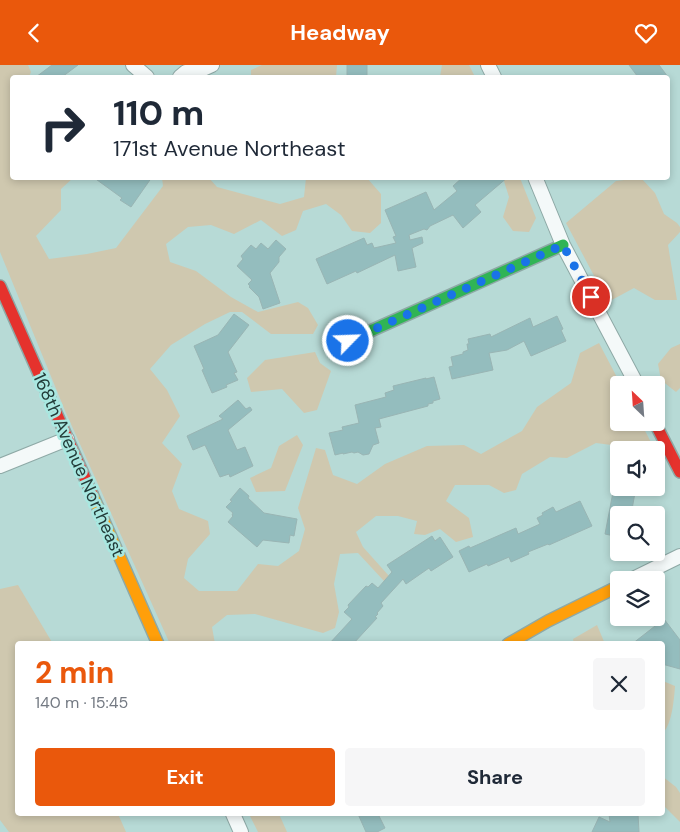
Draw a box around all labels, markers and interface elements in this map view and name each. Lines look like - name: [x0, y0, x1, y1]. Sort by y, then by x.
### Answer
- text: Headway: [290, 18, 390, 47]
- icon: back: [20, 19, 48, 47]
- icon: heart: [632, 19, 660, 47]
- text: 110 m: [113, 90, 204, 136]
- icon: right: [30, 95, 95, 160]
- text: 171st Avenue Northeast: [113, 134, 346, 163]
- pin: [570, 276, 612, 318]
- icon: arrive: [577, 283, 605, 311]
- position arrow: [321, 314, 373, 366]
- street label: 168th Avenue Northeast: [28, 369, 130, 561]
- north arrow: [610, 376, 665, 431]
- map controls: [610, 376, 665, 626]
- button: sound: [610, 441, 665, 496]
- button: search: [610, 506, 665, 561]
- button: layers: [610, 571, 665, 626]
- text: 2 min: [35, 653, 114, 692]
- button: close: [593, 658, 645, 710]
- text: 140 m · 15:45: [35, 692, 128, 713]
- button: Exit: [35, 748, 335, 806]
- button: Share: [345, 748, 645, 806]

